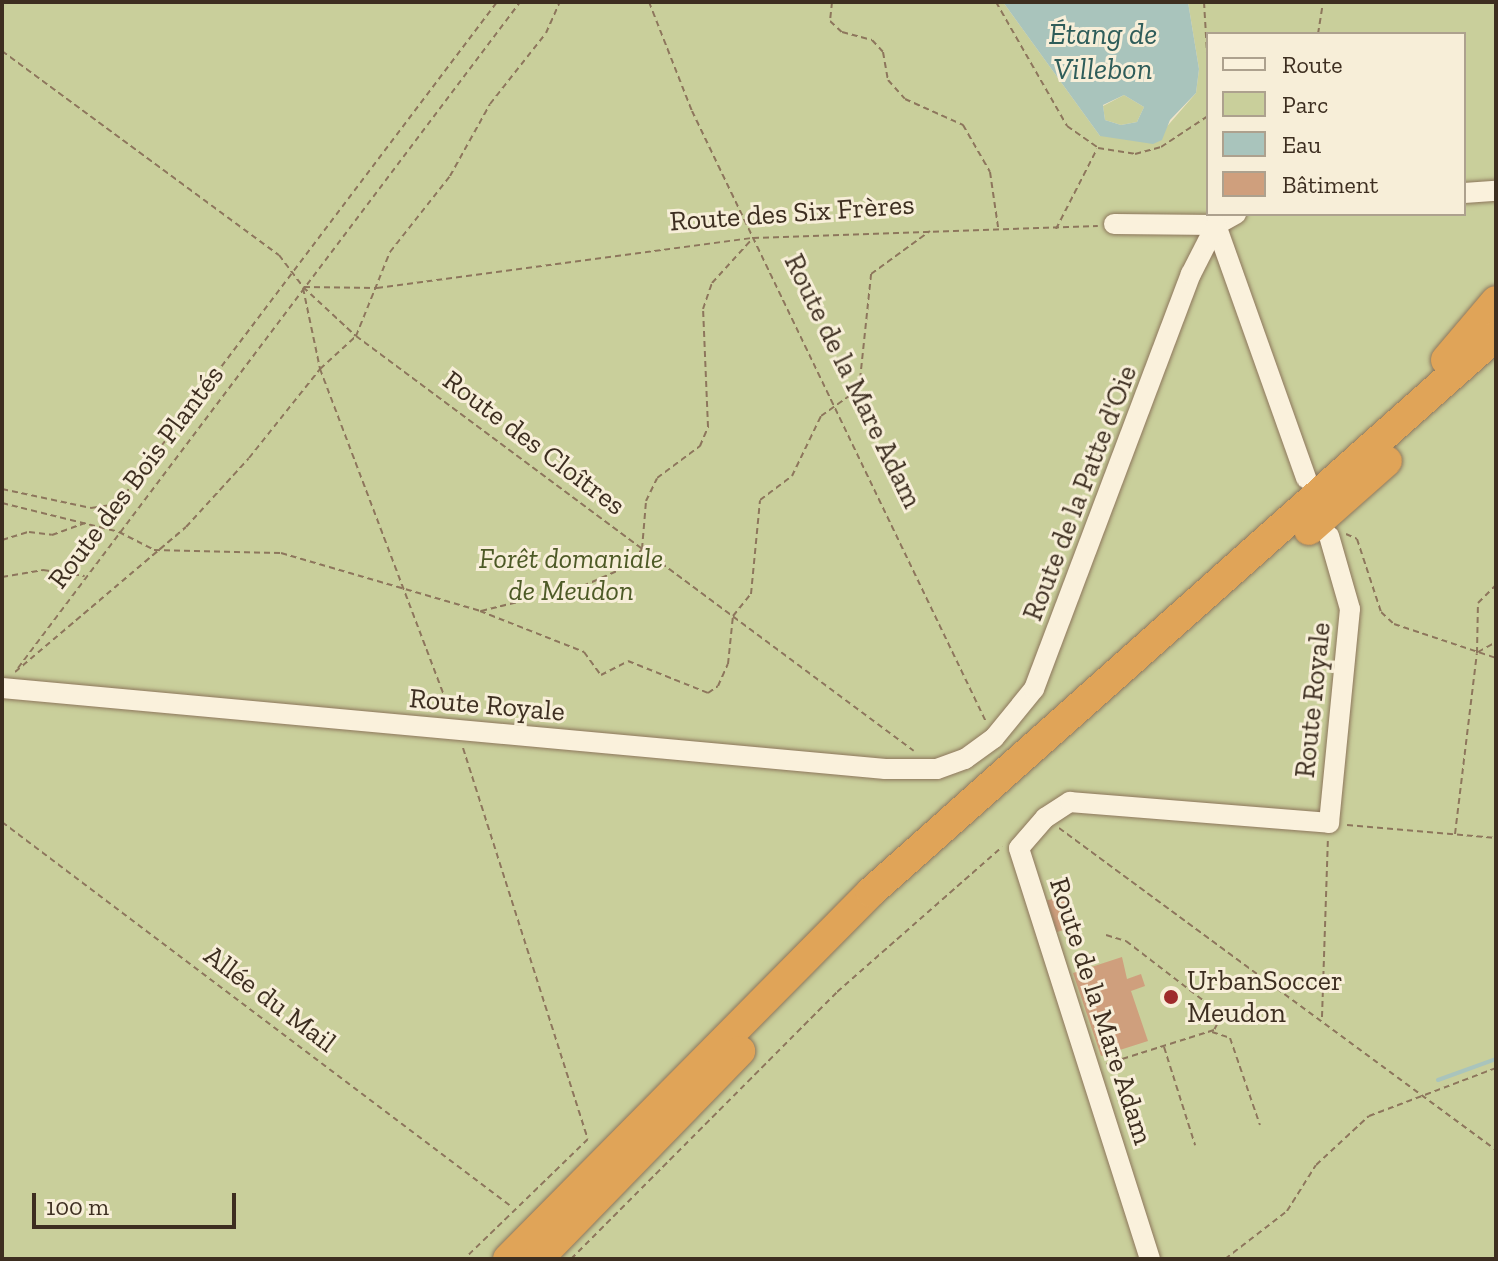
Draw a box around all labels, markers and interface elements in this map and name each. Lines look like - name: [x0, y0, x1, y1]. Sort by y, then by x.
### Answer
- water label: Étang de Villebon: [1049, 16, 1157, 86]
- legend: [1206, 32, 1466, 216]
- text: Route: [1282, 50, 1342, 79]
- text: Parc: [1282, 90, 1328, 119]
- text: Eau: [1282, 130, 1321, 159]
- text: Bâtiment: [1282, 170, 1378, 199]
- street label: Route des Six Frères: [668, 188, 916, 238]
- street label: Route de la Mare Adam: [777, 248, 929, 514]
- street label: Route des Bois Plantés: [41, 359, 231, 595]
- street label: Route de la Patte d'Oie: [1016, 361, 1144, 625]
- street label: Route des Cloîtres: [436, 364, 632, 522]
- park label: Forêt domaniale de Meudon: [479, 542, 663, 608]
- street label: Route Royale: [1288, 621, 1338, 779]
- street label: Route Royale: [408, 681, 566, 729]
- street label: Route de la Mare Adam: [1042, 873, 1160, 1149]
- street label: Allée du Mail: [197, 939, 343, 1059]
- place label: UrbanSoccer Meudon: [1187, 964, 1343, 1030]
- marker: UrbanSoccer Meudon: [1162, 988, 1180, 1006]
- scale bar: [36, 1177, 240, 1227]
- text: 100 m: [46, 1192, 109, 1221]

